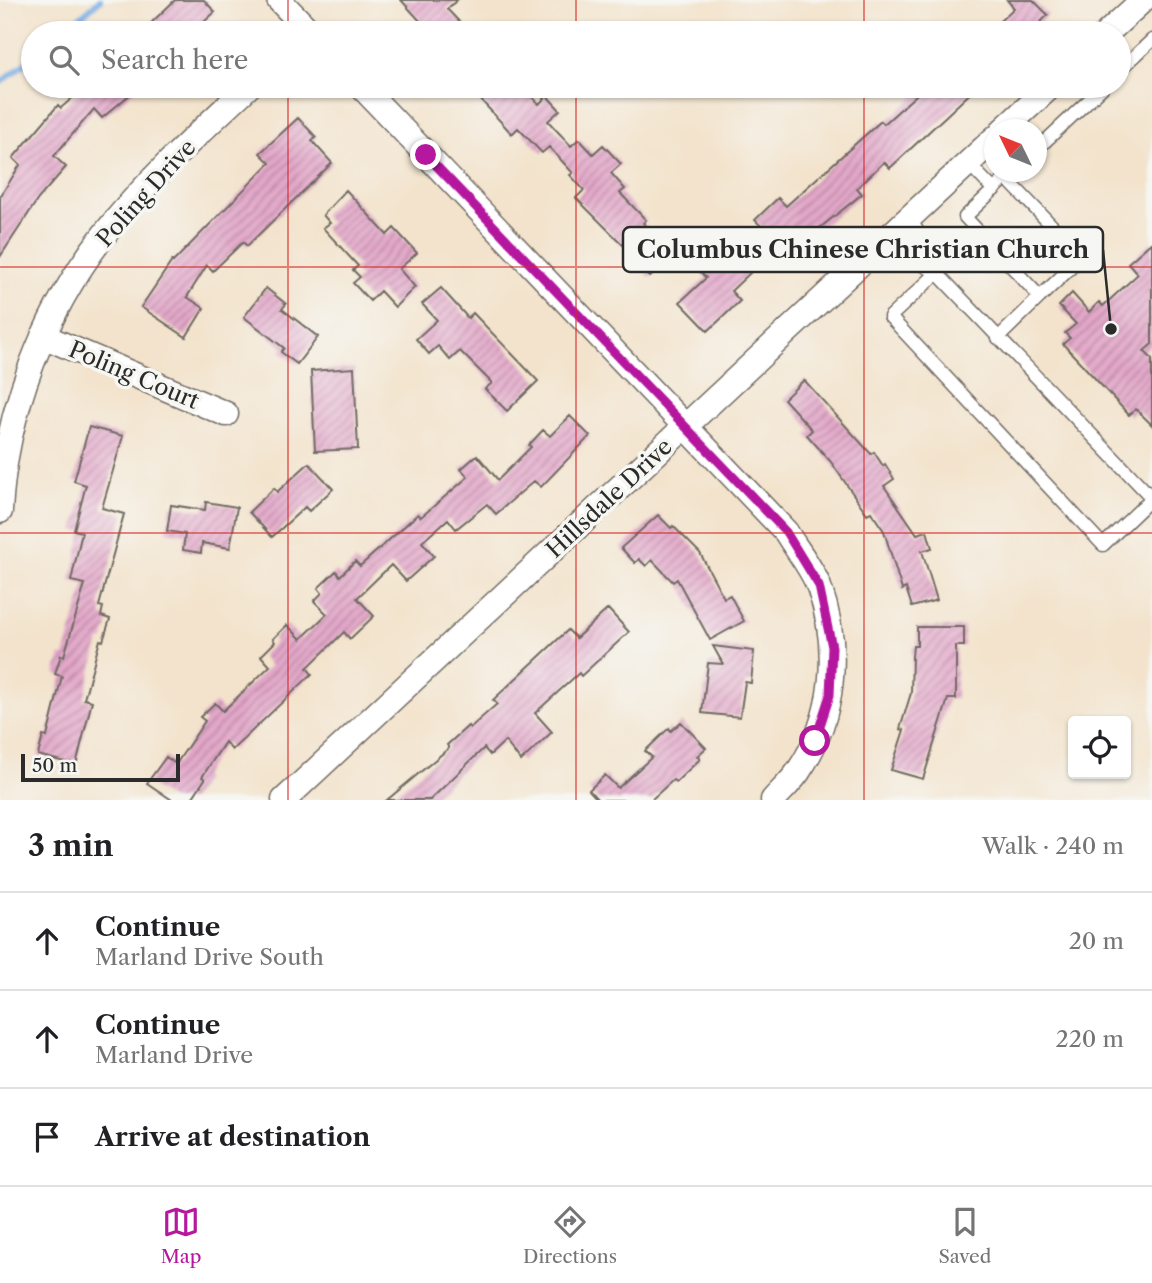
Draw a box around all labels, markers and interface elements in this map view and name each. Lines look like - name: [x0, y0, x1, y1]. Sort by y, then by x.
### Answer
- search box: [21, 21, 1131, 98]
- icon: search: [45, 41, 83, 79]
- text: Search here: [101, 44, 248, 76]
- north arrow: [984, 119, 1047, 182]
- street label: Poling Drive: [90, 133, 202, 253]
- route end: [410, 139, 441, 170]
- callout: Columbus Chinese Christian Church: [623, 227, 1103, 272]
- text: Columbus Chinese Christian Church: [637, 235, 1090, 264]
- street label: Poling Court: [65, 335, 203, 415]
- street label: Hillsdale Drive: [540, 432, 678, 564]
- map controls: [1068, 716, 1131, 779]
- button: locate: [1068, 716, 1131, 779]
- route start: [799, 725, 830, 756]
- scale bar: [21, 751, 180, 783]
- text: 50 m: [32, 754, 77, 777]
- text: 3 min: [28, 827, 114, 864]
- text: Walk · 240 m: [982, 832, 1124, 860]
- text: Continue: [95, 911, 220, 943]
- icon: ahead: [28, 922, 66, 960]
- text: 20 m: [1069, 927, 1124, 955]
- text: Marland Drive South: [95, 943, 324, 971]
- text: Continue: [95, 1009, 220, 1041]
- icon: ahead: [28, 1020, 66, 1058]
- text: 220 m: [1055, 1025, 1124, 1053]
- text: Marland Drive: [95, 1041, 253, 1069]
- icon: arrive: [28, 1118, 66, 1156]
- text: Arrive at destination: [95, 1121, 370, 1153]
- tab: Map: [161, 1203, 202, 1268]
- tab: Directions: [523, 1203, 617, 1268]
- tab: Saved: [938, 1203, 991, 1268]

